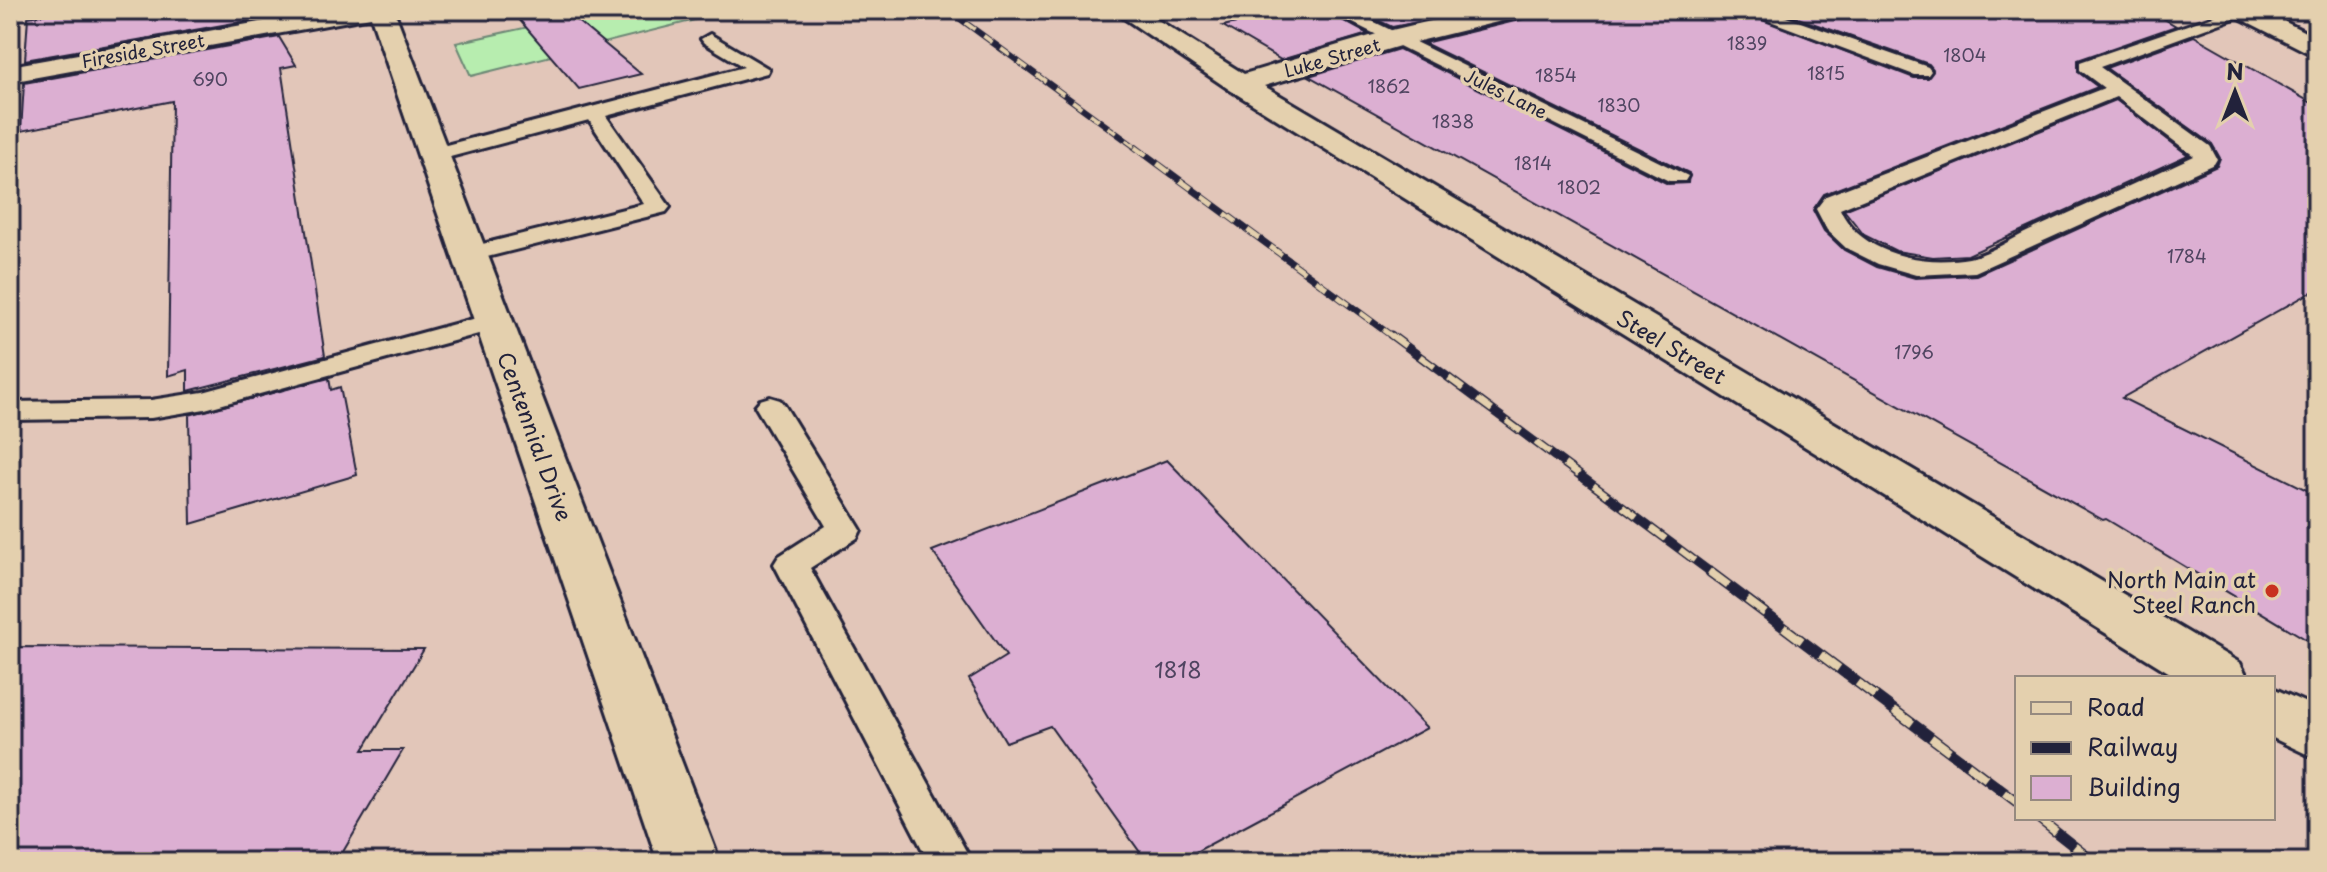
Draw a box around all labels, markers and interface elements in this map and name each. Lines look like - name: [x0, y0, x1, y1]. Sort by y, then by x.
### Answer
- street label: Fireside Street: [79, 26, 207, 74]
- house number: 1839: [1727, 29, 1767, 56]
- street label: Luke Street: [1281, 30, 1383, 84]
- house number: 1804: [1943, 41, 1987, 68]
- north arrow: [2195, 52, 2275, 132]
- text: N: [2226, 54, 2244, 87]
- house number: 1815: [1807, 59, 1845, 86]
- street label: Jules Lane: [1460, 61, 1552, 125]
- house number: 1854: [1535, 61, 1577, 88]
- house number: 690: [192, 65, 228, 92]
- house number: 1862: [1368, 72, 1410, 99]
- house number: 1830: [1597, 91, 1641, 118]
- house number: 1838: [1432, 107, 1474, 134]
- house number: 1814: [1514, 149, 1552, 176]
- house number: 1802: [1557, 173, 1601, 200]
- house number: 1784: [2167, 242, 2207, 269]
- street label: Steel Street: [1611, 300, 1733, 392]
- house number: 1796: [1894, 338, 1934, 365]
- street label: Centennial Drive: [490, 347, 582, 525]
- place label: North Main at Steel Ranch: [2107, 562, 2256, 620]
- marker: North Main at Steel Ranch: [2263, 582, 2281, 600]
- house number: 1818: [1154, 652, 1202, 685]
- legend: [2015, 676, 2275, 820]
- text: Road: [2087, 688, 2145, 724]
- text: Railway: [2087, 728, 2178, 764]
- text: Building: [2087, 768, 2181, 804]

